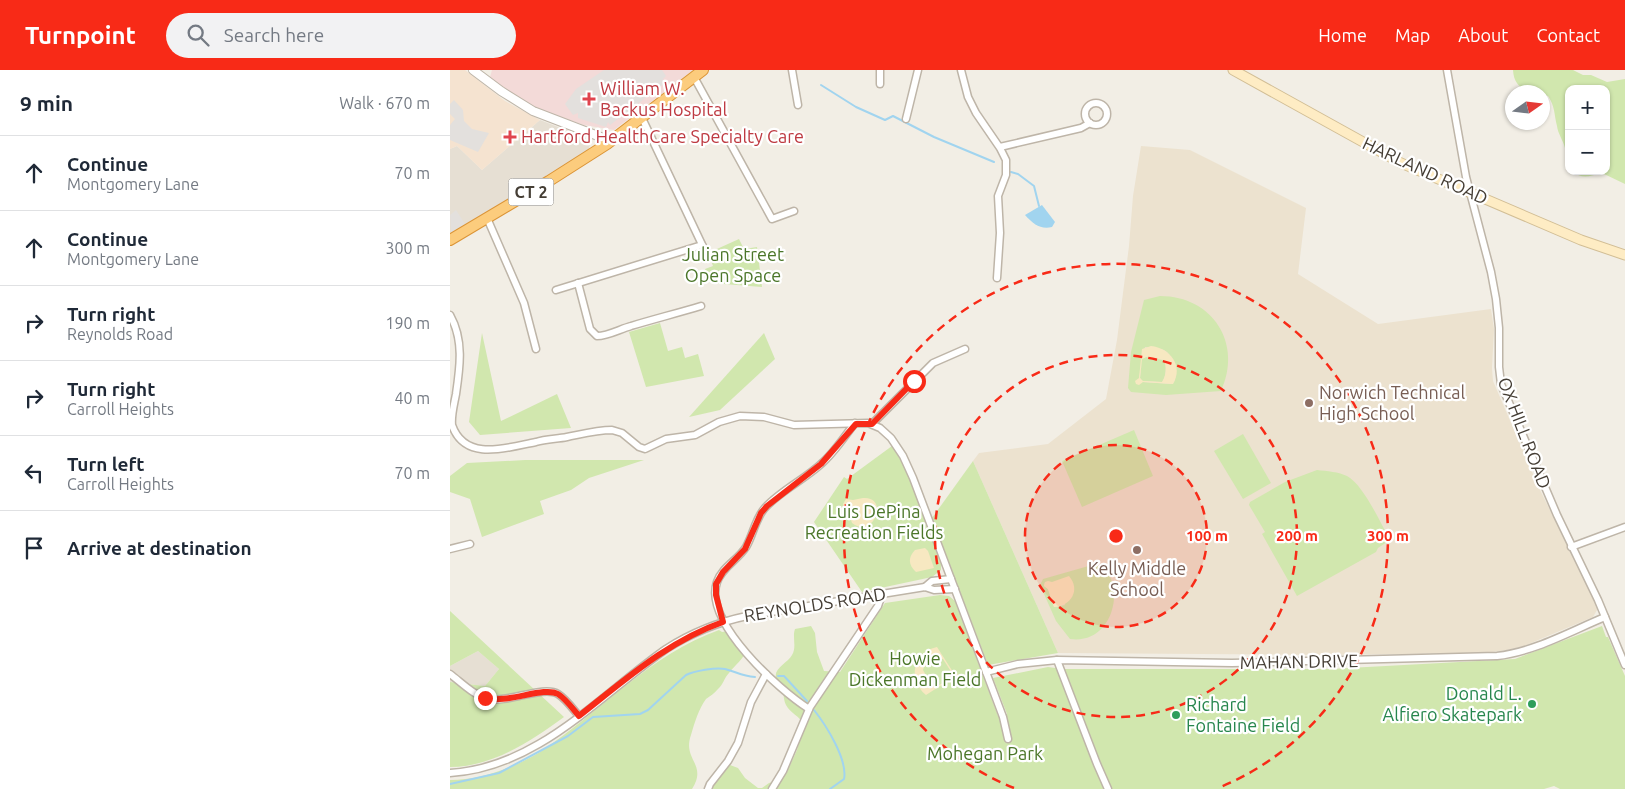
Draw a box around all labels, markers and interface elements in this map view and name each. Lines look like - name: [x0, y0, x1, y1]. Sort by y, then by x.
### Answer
- search box: [166, 13, 516, 58]
- icon: search: [184, 21, 212, 49]
- text: Turnpoint: [25, 22, 136, 49]
- text: Search here: [224, 24, 324, 46]
- text: Home: [1318, 25, 1367, 45]
- text: Map: [1395, 25, 1430, 45]
- text: About: [1458, 25, 1508, 45]
- text: Contact: [1536, 25, 1600, 45]
- place label: William W. Backus Hospital: [600, 78, 727, 119]
- north arrow: [1505, 85, 1550, 130]
- map controls: [1565, 85, 1610, 175]
- button: +: [1565, 85, 1610, 130]
- text: 9 min: [20, 91, 73, 115]
- marker: William W. Backus Hospital: [582, 92, 596, 106]
- text: Walk · 670 m: [339, 94, 430, 112]
- place label: Hartford HealthCare Specialty Care: [521, 126, 804, 146]
- marker: Hartford HealthCare Specialty Care: [503, 130, 517, 144]
- button: −: [1565, 130, 1610, 175]
- street label: HARLAND ROAD: [1360, 132, 1491, 208]
- text: Continue: [67, 153, 148, 175]
- icon: ahead: [20, 159, 48, 187]
- text: 70 m: [394, 164, 430, 182]
- text: Montgomery Lane: [67, 175, 199, 193]
- road number: CT 2: [508, 178, 554, 206]
- text: Continue: [67, 228, 148, 250]
- icon: ahead: [20, 234, 48, 262]
- text: 300 m: [385, 239, 430, 257]
- park label: Julian Street Open Space: [682, 244, 784, 285]
- text: Montgomery Lane: [67, 250, 199, 268]
- text: Turn right: [67, 303, 155, 325]
- icon: right: [20, 309, 48, 337]
- text: 190 m: [385, 314, 430, 332]
- text: Reynolds Road: [67, 325, 173, 343]
- route start: [903, 370, 926, 393]
- street label: OX HILL ROAD: [1494, 374, 1555, 491]
- text: Turn right: [67, 378, 155, 400]
- place label: Norwich Technical High School: [1319, 382, 1466, 423]
- icon: right: [20, 384, 48, 412]
- text: 40 m: [394, 389, 430, 407]
- marker: Norwich Technical High School: [1303, 397, 1315, 409]
- text: Carroll Heights: [67, 400, 174, 418]
- text: Turn left: [67, 453, 145, 475]
- icon: left: [20, 459, 48, 487]
- text: 70 m: [394, 464, 430, 482]
- text: Carroll Heights: [67, 475, 174, 493]
- park label: Luis DePina Recreation Fields: [805, 501, 944, 542]
- centre of rings: [1107, 527, 1125, 545]
- text: 100 m: [1186, 527, 1228, 544]
- text: 200 m: [1276, 527, 1318, 544]
- text: 300 m: [1367, 527, 1409, 544]
- icon: arrive: [20, 534, 48, 562]
- text: Arrive at destination: [67, 537, 252, 559]
- marker: Kelly Middle School: [1131, 544, 1143, 556]
- place label: Kelly Middle School: [1088, 558, 1186, 599]
- street label: REYNOLDS ROAD: [742, 583, 887, 625]
- park label: Howie Dickenman Field: [849, 648, 981, 689]
- street label: MAHAN DRIVE: [1239, 650, 1358, 672]
- place label: Donald L. Alfiero Skatepark: [1383, 683, 1522, 724]
- route end: [474, 687, 497, 710]
- place label: Richard Fontaine Field: [1186, 694, 1300, 735]
- marker: Donald L. Alfiero Skatepark: [1526, 698, 1538, 710]
- marker: Richard Fontaine Field: [1170, 709, 1182, 721]
- park label: Mohegan Park: [927, 743, 1043, 763]

